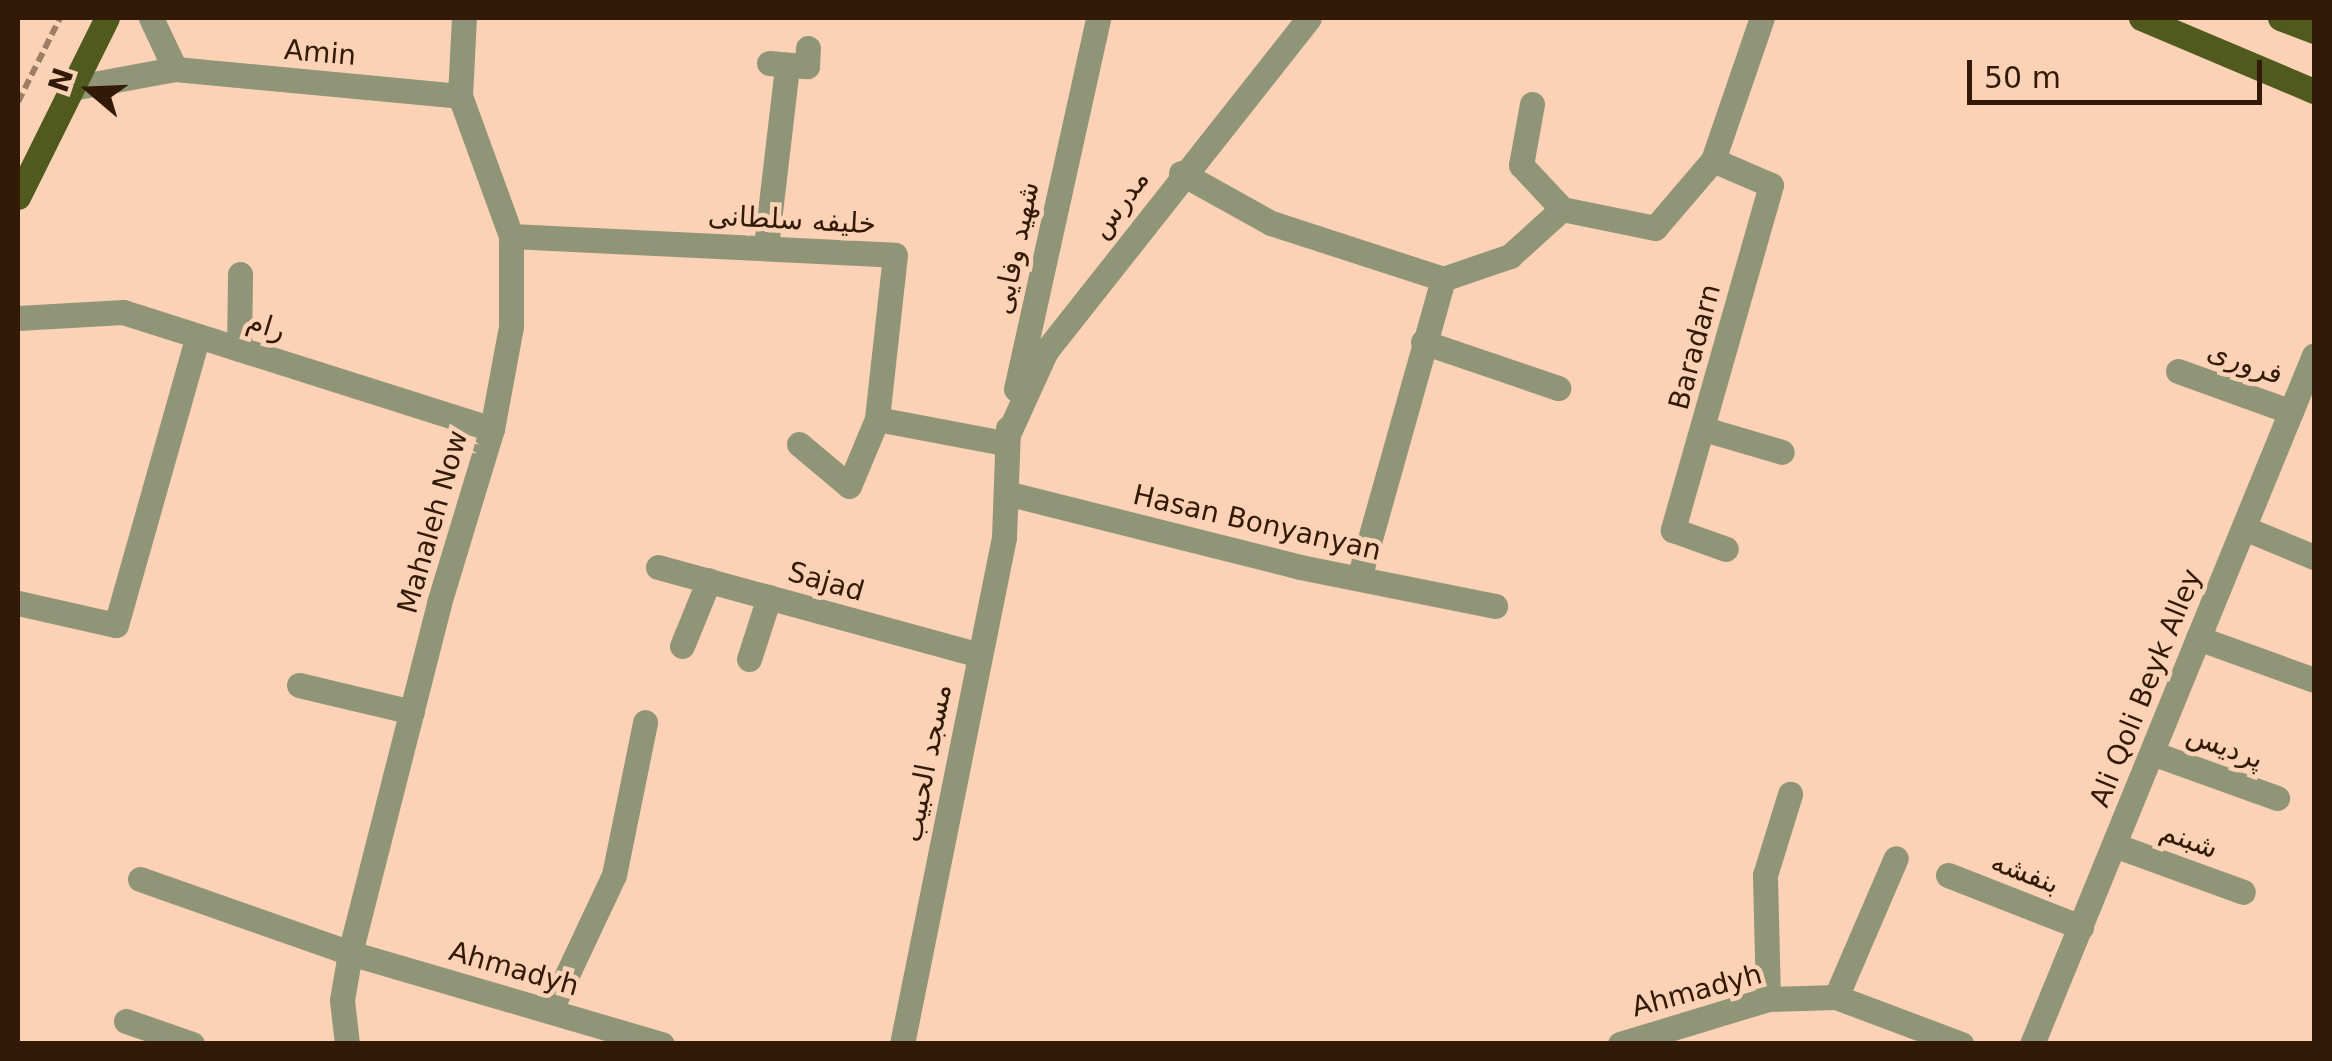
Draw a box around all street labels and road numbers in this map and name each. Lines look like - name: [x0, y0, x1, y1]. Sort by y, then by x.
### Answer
- street label: Amin: [283, 33, 357, 73]
- street label: مدرس: [1083, 163, 1157, 245]
- street label: شهید وفایی: [986, 178, 1046, 318]
- street label: خلیفه سلطانی: [707, 199, 877, 241]
- street label: Baradarn: [1662, 280, 1728, 414]
- street label: رام: [243, 304, 289, 348]
- street label: فروری: [2203, 334, 2287, 392]
- street label: Mahaleh Now: [391, 427, 475, 617]
- street label: Hasan Bonyanyan: [1130, 478, 1384, 568]
- street label: Sajad: [784, 555, 868, 609]
- street label: Ali Qoli Beyk Alley: [2083, 564, 2209, 812]
- street label: مسجد الحبیب: [895, 681, 959, 845]
- street label: پردیس: [2182, 718, 2268, 776]
- street label: شبنم: [2156, 814, 2222, 866]
- street label: بنفشه: [1986, 845, 2064, 901]
- street label: Ahmadyh: [445, 934, 583, 1004]
- street label: Ahmadyh: [1628, 958, 1766, 1024]

